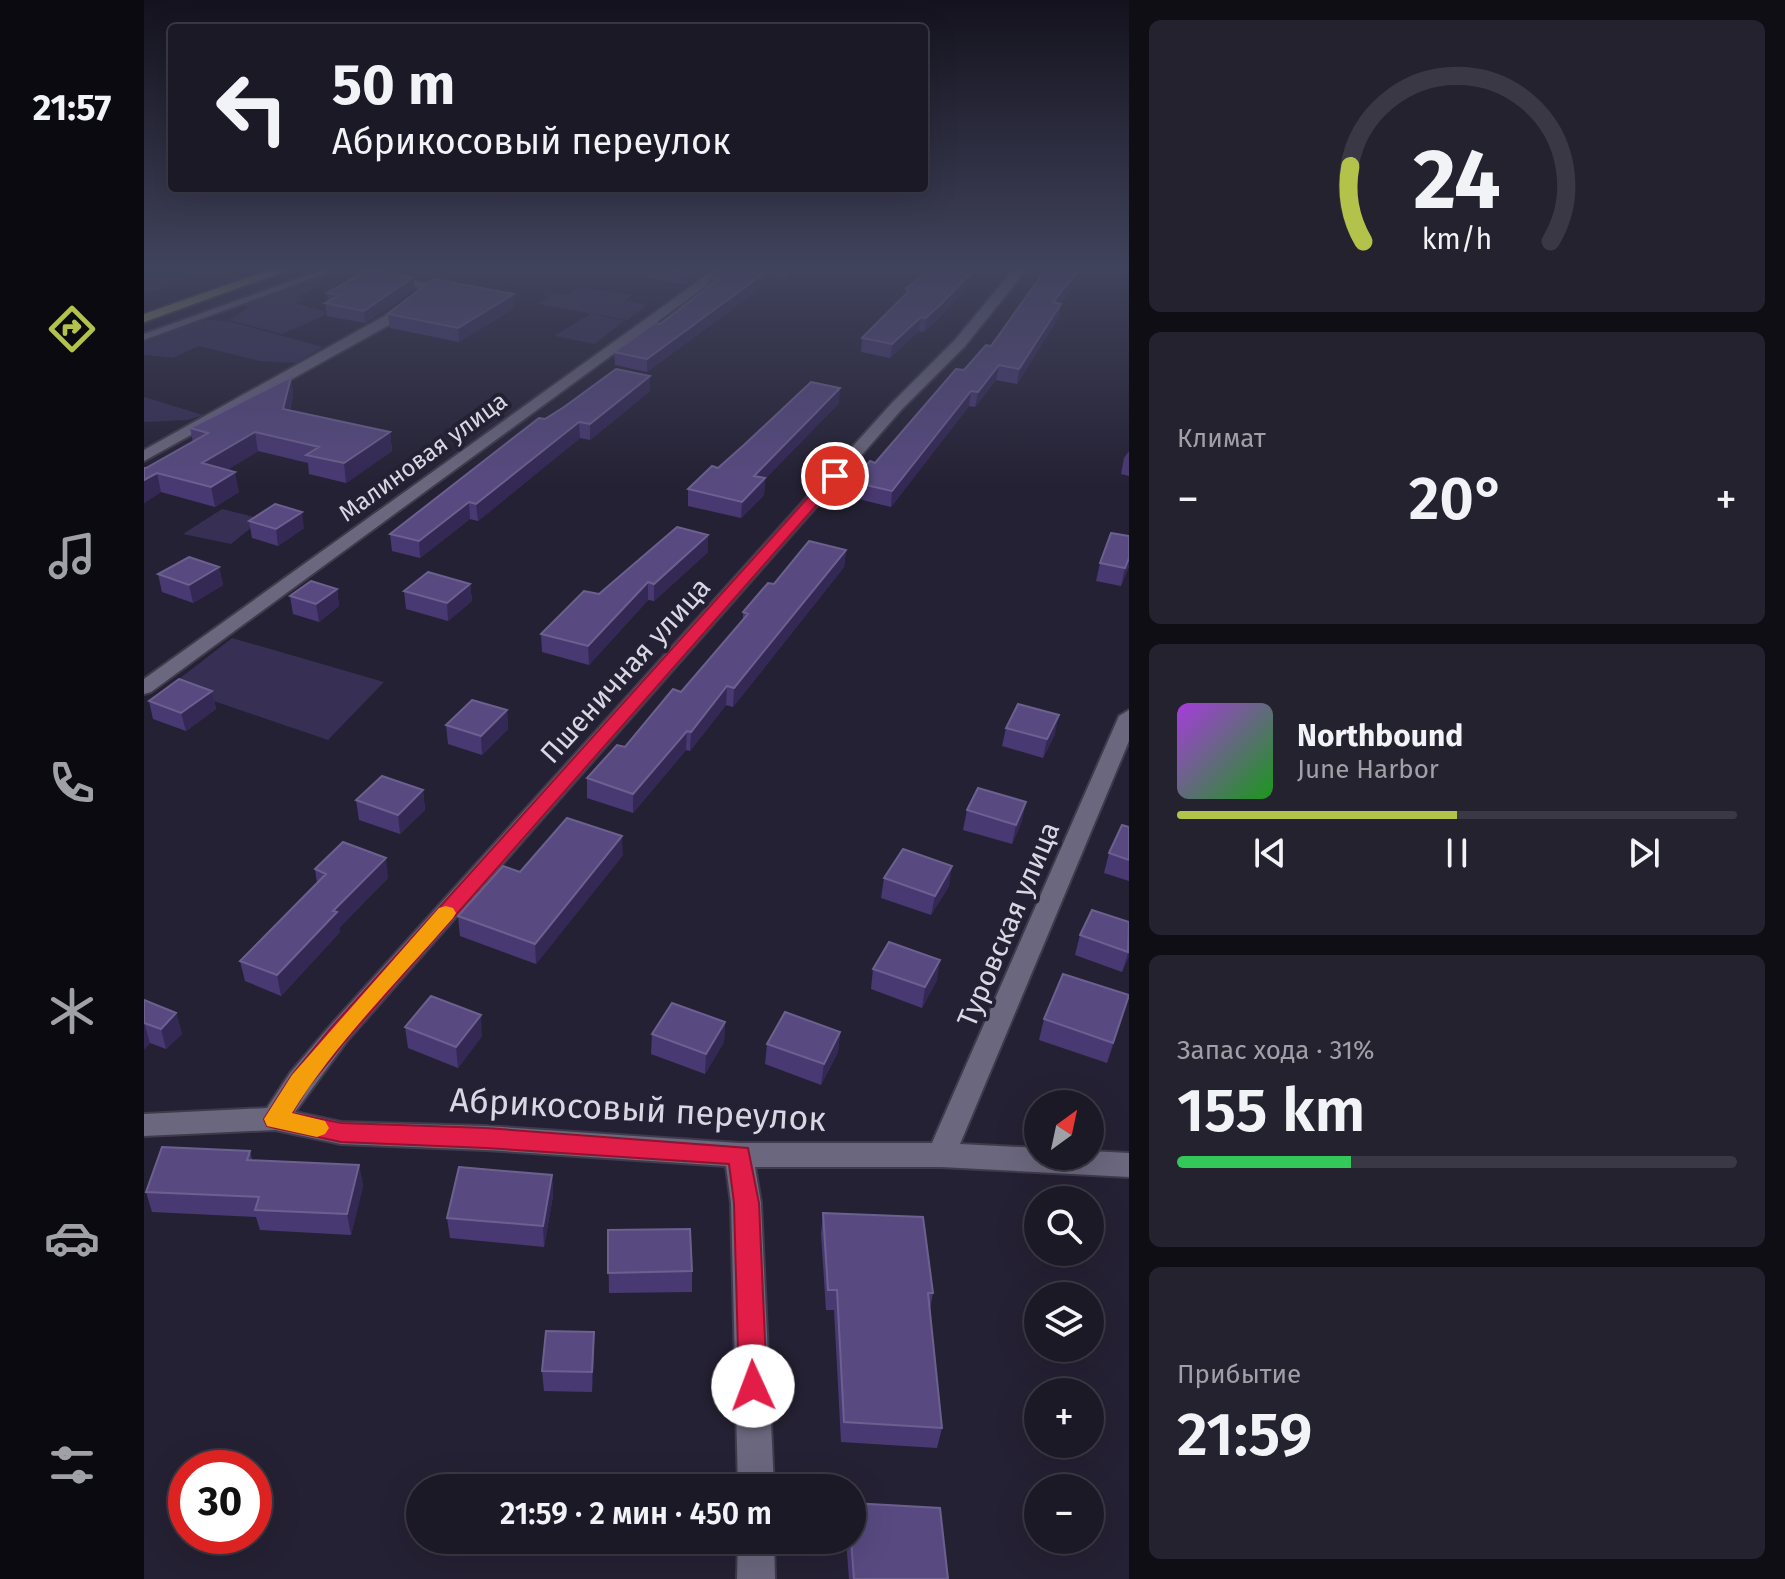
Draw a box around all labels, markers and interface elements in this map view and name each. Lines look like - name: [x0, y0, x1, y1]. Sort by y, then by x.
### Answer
- text: 50 m: [332, 52, 455, 119]
- icon: left: [200, 56, 304, 160]
- text: 21:57: [33, 86, 111, 130]
- text: Абрикосовый переулок: [332, 120, 731, 164]
- text: 24: [1413, 129, 1501, 229]
- text: km/h: [1422, 222, 1492, 257]
- icon: directions: [44, 301, 100, 357]
- street label: Малиновая улица: [333, 387, 513, 527]
- text: Климат: [1177, 423, 1266, 454]
- pin: [801, 442, 869, 510]
- icon: arrive: [813, 454, 857, 498]
- text: 20°: [1409, 463, 1505, 535]
- text: −: [1177, 473, 1199, 526]
- text: +: [1715, 473, 1737, 526]
- icon: music: [44, 528, 100, 584]
- street label: Пшеничная улица: [533, 571, 717, 770]
- text: Northbound: [1297, 718, 1463, 754]
- text: June Harbor: [1297, 754, 1439, 785]
- icon: phone: [44, 755, 100, 811]
- street label: Туровская улица: [950, 817, 1067, 1032]
- icon: previous: [1248, 831, 1292, 875]
- icon: pause: [1435, 831, 1479, 875]
- icon: next: [1622, 831, 1666, 875]
- icon: climate: [44, 983, 100, 1039]
- text: Запас хода · 31%: [1177, 1035, 1375, 1066]
- text: 155 km: [1177, 1075, 1365, 1147]
- street label: Абрикосовый переулок: [449, 1079, 827, 1140]
- north arrow: [1024, 1090, 1104, 1170]
- map controls: [1024, 1090, 1104, 1554]
- button: search: [1024, 1186, 1104, 1266]
- icon: car: [44, 1210, 100, 1266]
- button: layers: [1024, 1282, 1104, 1362]
- position arrow: [711, 1344, 795, 1428]
- text: Прибытие: [1177, 1359, 1301, 1390]
- button: +: [1024, 1378, 1104, 1458]
- text: 21:59: [1177, 1399, 1312, 1471]
- icon: filters: [44, 1437, 100, 1493]
- speed limit sign: 30: [168, 1450, 272, 1554]
- button: −: [1024, 1474, 1104, 1554]
- text: 21:59 · 2 мин · 450 m: [500, 1496, 772, 1532]

